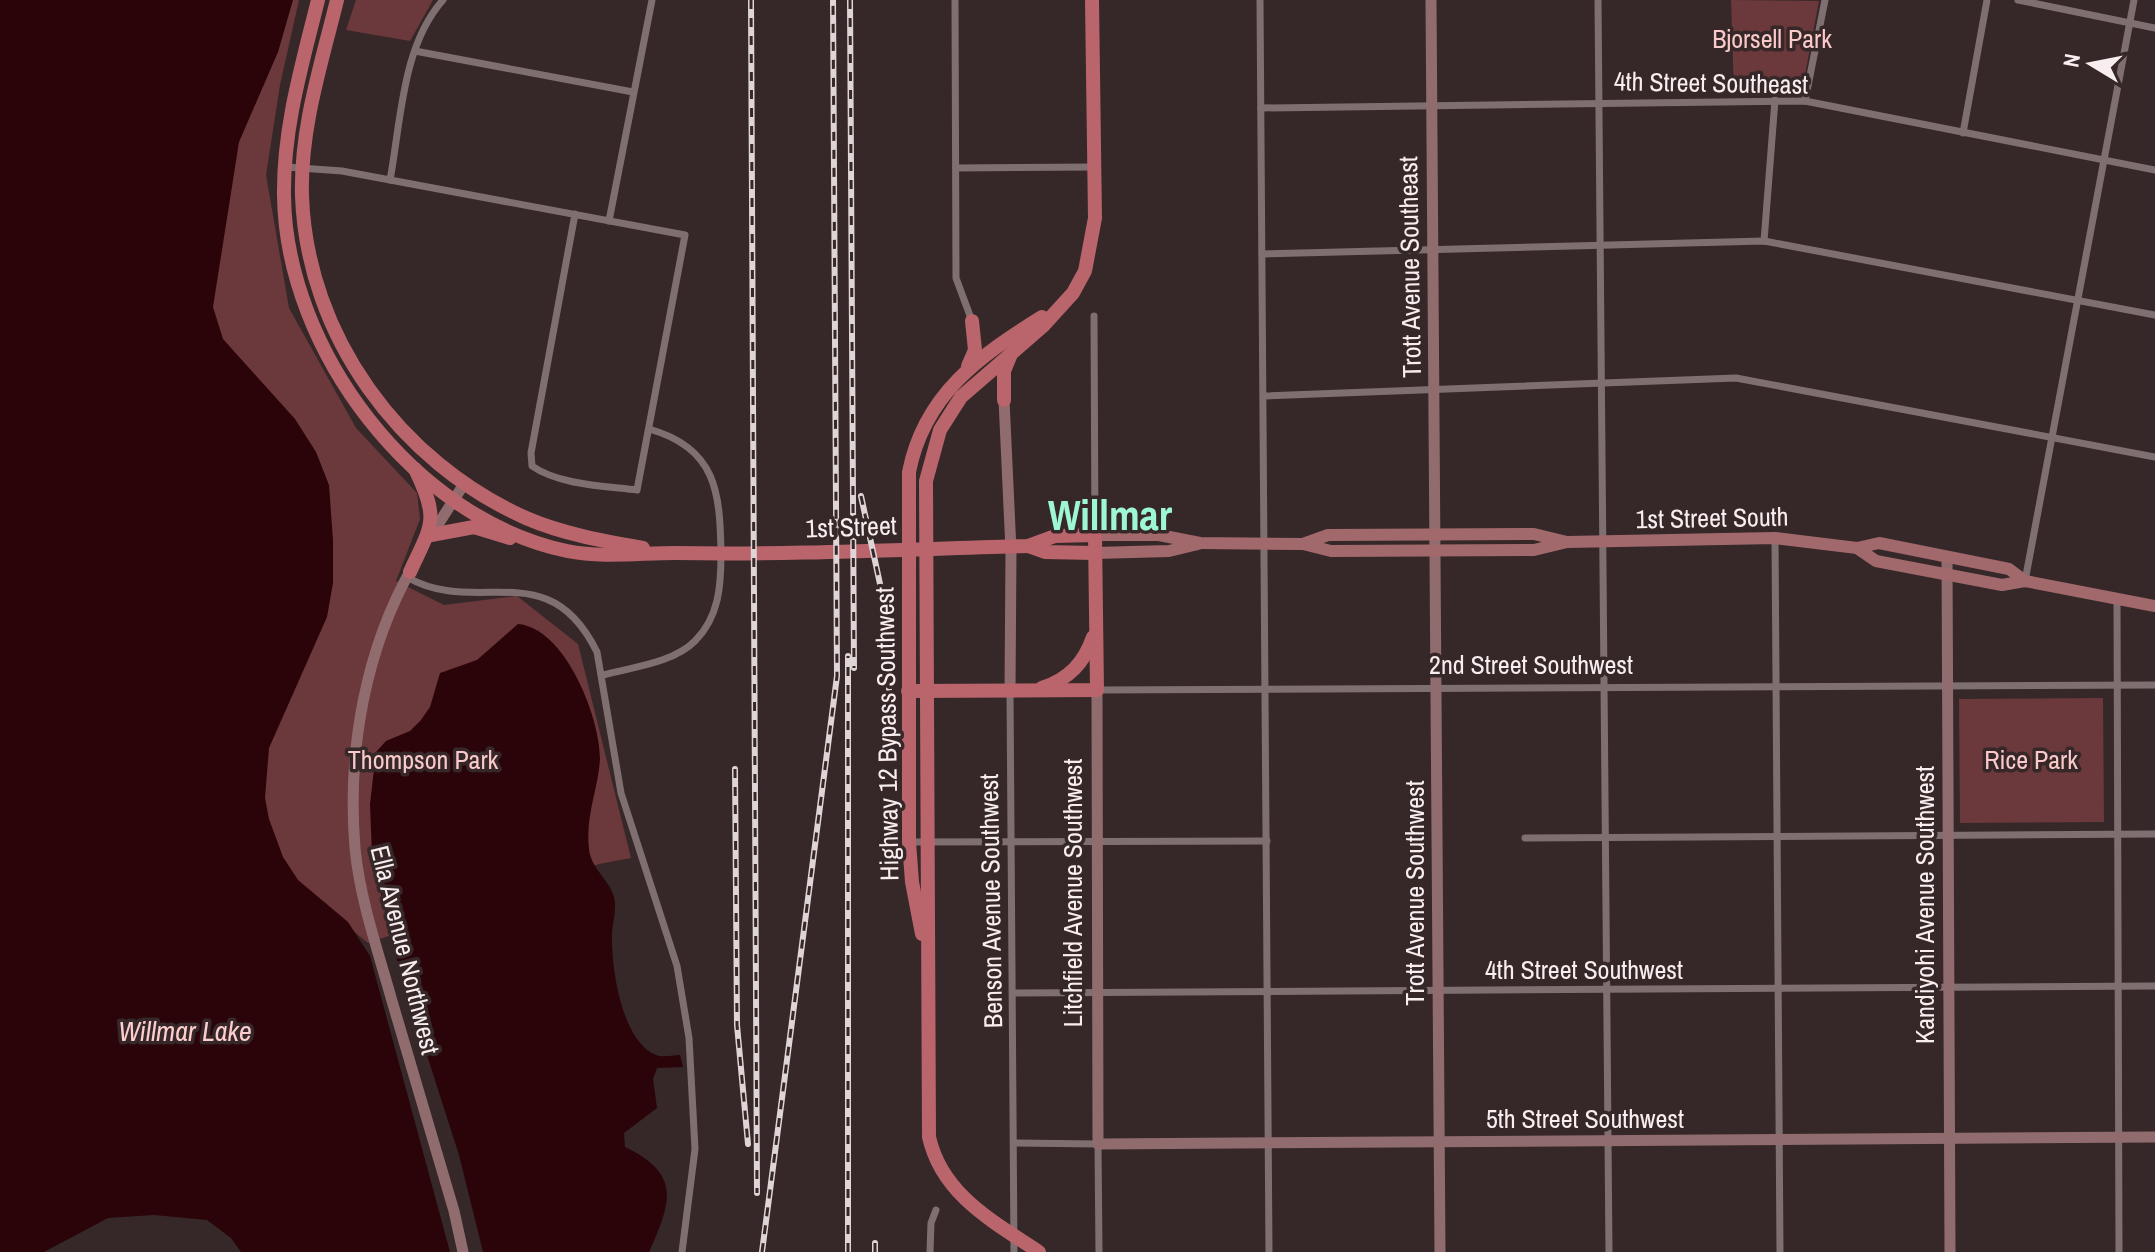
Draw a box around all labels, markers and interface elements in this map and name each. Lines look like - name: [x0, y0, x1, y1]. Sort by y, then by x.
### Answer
- park label: Bjorsell Park: [1712, 21, 1832, 56]
- north arrow: [2051, 24, 2131, 104]
- text: N: [2055, 52, 2087, 70]
- street label: 4th Street Southeast: [1614, 63, 1809, 102]
- street label: Trott Avenue Southeast: [1390, 156, 1429, 378]
- district label: Willmar: [1048, 487, 1173, 543]
- street label: 1st Street South: [1635, 499, 1789, 536]
- street label: 1st Street: [805, 507, 897, 546]
- street label: Highway 12 Bypass Southwest: [866, 587, 907, 881]
- street label: 2nd Street Southwest: [1429, 647, 1633, 682]
- park label: Thompson Park: [348, 742, 499, 777]
- park label: Rice Park: [1984, 742, 2078, 777]
- street label: Litchfield Avenue Southwest: [1055, 759, 1090, 1027]
- street label: Kandiyohi Avenue Southwest: [1907, 766, 1942, 1044]
- street label: Benson Avenue Southwest: [971, 773, 1010, 1029]
- street label: Trott Avenue Southwest: [1397, 780, 1432, 1006]
- street label: Ella Avenue Northwest: [363, 842, 448, 1058]
- street label: 4th Street Southwest: [1485, 952, 1683, 987]
- water label: Willmar Lake: [118, 1012, 252, 1050]
- street label: 5th Street Southwest: [1486, 1101, 1684, 1136]

